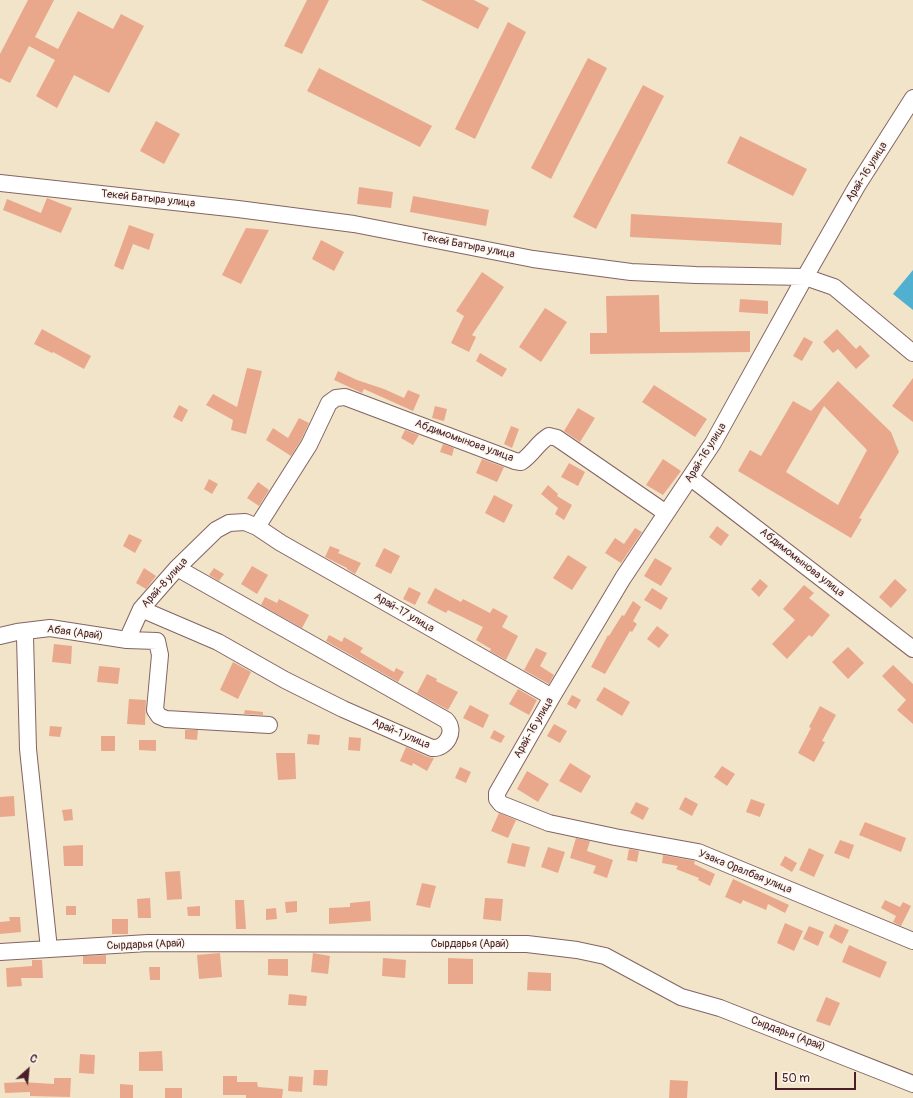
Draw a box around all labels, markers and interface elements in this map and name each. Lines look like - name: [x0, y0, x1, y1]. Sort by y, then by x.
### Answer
- street label: Арай-16 улица: [843, 140, 891, 204]
- street label: Текей Батыра улица: [100, 187, 196, 211]
- street label: Текей Батыра улица: [420, 230, 516, 262]
- street label: Абдимомынова улица: [413, 417, 515, 465]
- street label: Арай-16 улица: [682, 421, 730, 485]
- street label: Абдимомынова улица: [757, 526, 847, 600]
- street label: Арай-8 улица: [139, 555, 191, 611]
- street label: Арай-17 улица: [372, 590, 436, 636]
- street label: Абая (Арай): [46, 623, 104, 643]
- street label: Арай-16 улица: [511, 695, 557, 761]
- street label: Арай-1 улица: [370, 716, 432, 752]
- street label: Узака Оралбая улица: [696, 847, 794, 897]
- street label: Сырдарья (Арай): [106, 937, 186, 953]
- street label: Сырдарья (Арай): [431, 937, 509, 951]
- street label: Сырдарья (Арай): [749, 1014, 827, 1054]
- north arrow: [8, 1050, 48, 1090]
- text: С: [28, 1052, 40, 1066]
- scale bar: [777, 1064, 858, 1090]
- text: 50 m: [782, 1071, 810, 1086]

